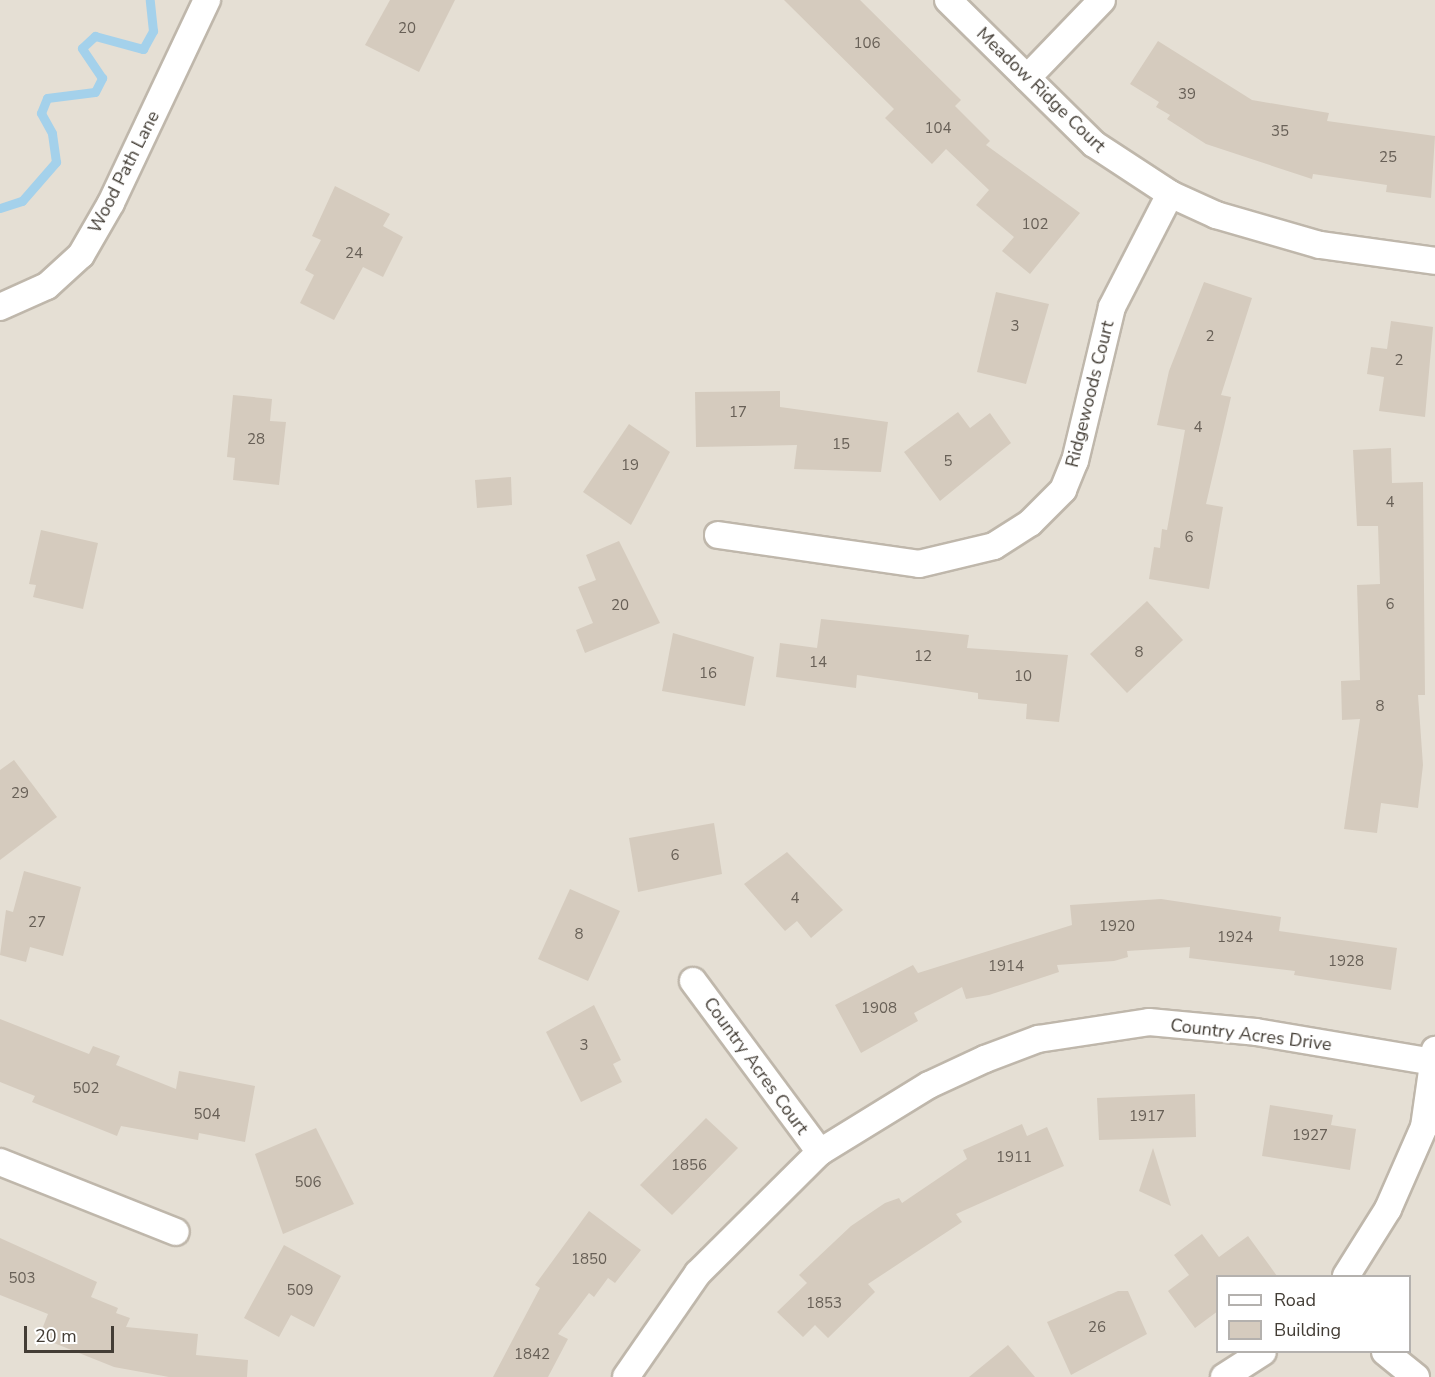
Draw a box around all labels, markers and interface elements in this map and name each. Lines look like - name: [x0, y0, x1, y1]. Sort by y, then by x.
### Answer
- house number: 20: [398, 20, 416, 38]
- street label: Meadow Ridge Court: [972, 23, 1110, 157]
- house number: 106: [854, 35, 880, 53]
- house number: 39: [1178, 86, 1196, 104]
- street label: Wood Path Lane: [84, 107, 164, 237]
- house number: 104: [925, 120, 951, 138]
- house number: 35: [1271, 123, 1289, 141]
- house number: 25: [1379, 149, 1397, 167]
- house number: 102: [1022, 216, 1048, 234]
- house number: 24: [345, 245, 363, 263]
- house number: 3: [1011, 318, 1019, 336]
- street label: Ridgewoods Court: [1061, 318, 1119, 470]
- house number: 2: [1206, 328, 1214, 346]
- house number: 2: [1395, 352, 1403, 370]
- house number: 17: [729, 404, 747, 422]
- house number: 4: [1194, 419, 1202, 437]
- house number: 28: [247, 431, 265, 449]
- house number: 15: [832, 436, 850, 454]
- house number: 5: [944, 453, 952, 471]
- house number: 19: [621, 457, 639, 475]
- house number: 4: [1386, 494, 1394, 512]
- house number: 6: [1185, 529, 1193, 547]
- house number: 6: [1386, 596, 1394, 614]
- house number: 20: [611, 597, 629, 615]
- house number: 8: [1135, 644, 1143, 662]
- house number: 12: [914, 648, 932, 666]
- house number: 14: [809, 654, 827, 672]
- house number: 16: [699, 665, 717, 683]
- house number: 10: [1014, 668, 1032, 686]
- house number: 8: [1376, 698, 1384, 716]
- house number: 29: [11, 785, 29, 803]
- house number: 6: [671, 847, 679, 865]
- house number: 4: [791, 890, 799, 908]
- house number: 27: [28, 914, 46, 932]
- house number: 1920: [1099, 918, 1135, 936]
- house number: 8: [575, 926, 583, 944]
- house number: 1924: [1217, 929, 1253, 947]
- house number: 1928: [1328, 953, 1364, 971]
- house number: 1914: [988, 958, 1024, 976]
- street label: Country Acres Court: [699, 993, 813, 1139]
- house number: 1908: [861, 1000, 897, 1018]
- street label: Country Acres Drive: [1169, 1014, 1333, 1056]
- house number: 3: [580, 1037, 588, 1055]
- house number: 502: [73, 1080, 99, 1098]
- house number: 504: [194, 1106, 220, 1124]
- house number: 1917: [1129, 1108, 1165, 1126]
- house number: 1927: [1292, 1127, 1328, 1145]
- house number: 1911: [996, 1149, 1032, 1167]
- house number: 1856: [671, 1157, 707, 1175]
- house number: 506: [295, 1174, 321, 1192]
- house number: 1850: [571, 1251, 607, 1269]
- house number: 503: [9, 1270, 35, 1288]
- legend: [1216, 1275, 1411, 1353]
- house number: 509: [287, 1282, 313, 1300]
- text: Road: [1274, 1288, 1316, 1312]
- house number: 1853: [806, 1295, 842, 1313]
- scale bar: [27, 1314, 117, 1352]
- text: Building: [1274, 1318, 1341, 1342]
- house number: 26: [1088, 1319, 1106, 1337]
- text: 20 m: [35, 1324, 77, 1348]
- house number: 1842: [514, 1346, 550, 1364]

